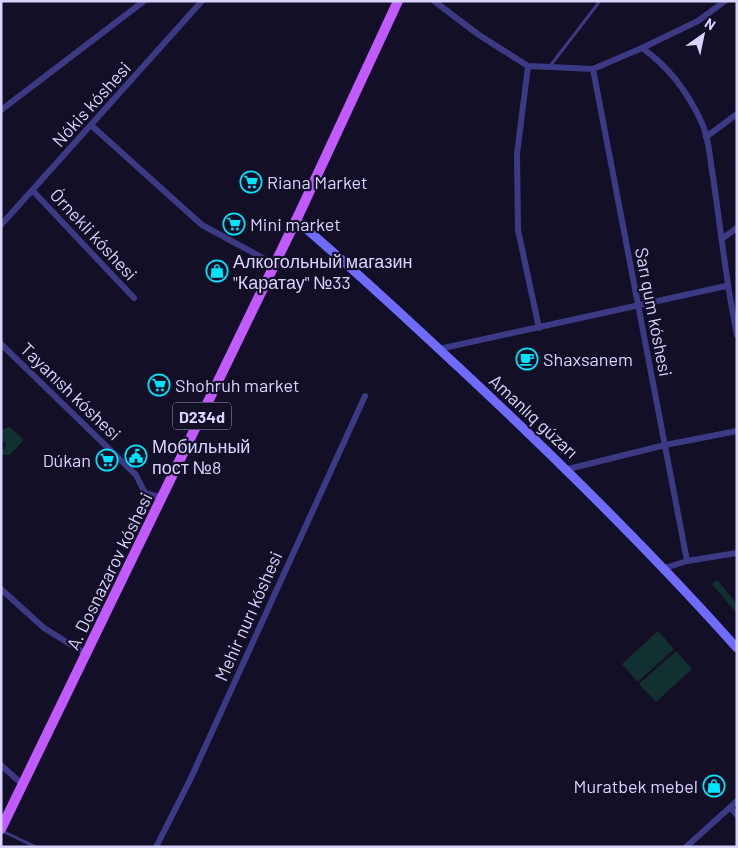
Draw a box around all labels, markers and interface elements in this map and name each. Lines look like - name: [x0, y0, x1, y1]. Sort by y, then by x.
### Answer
- north arrow: [678, 10, 728, 60]
- text: N: [702, 14, 719, 33]
- street label: Nókis kóshesi: [47, 57, 135, 151]
- supermarket icon: Riana Market: [239, 170, 263, 194]
- place label: Riana Market: [267, 171, 368, 193]
- street label: Órnekli kóshesi: [46, 184, 142, 284]
- supermarket icon: Mini market: [222, 212, 246, 236]
- place label: Mini market: [250, 213, 341, 235]
- street label: Sarı qum kóshesi: [631, 246, 677, 378]
- place label: Алкогольный магазин "Каратау" №33: [233, 250, 412, 293]
- shop icon: Алкогольный магазин "Каратау" №33: [205, 259, 229, 283]
- street label: Tayanısh kóshesi: [16, 338, 126, 444]
- cafe icon: Shaxsanem: [515, 347, 539, 371]
- place label: Shaxsanem: [543, 348, 633, 370]
- street label: Amanlıq gúzarı: [485, 369, 583, 463]
- supermarket icon: Shohruh market: [147, 373, 171, 397]
- place label: Shohruh market: [175, 374, 299, 396]
- road number: D234d: [173, 402, 231, 430]
- place label: Мобильный пост №8: [152, 435, 250, 478]
- public building icon: Мобильный пост №8: [124, 444, 148, 468]
- supermarket icon: Dúkan: [95, 448, 119, 472]
- place label: Dúkan: [43, 449, 91, 471]
- street label: A. Dosnazarov kóshesi: [61, 489, 157, 653]
- street label: Mehir nurı kóshesi: [210, 548, 286, 684]
- shop icon: Muratbek mebel: [702, 774, 726, 798]
- place label: Muratbek mebel: [574, 775, 698, 797]

